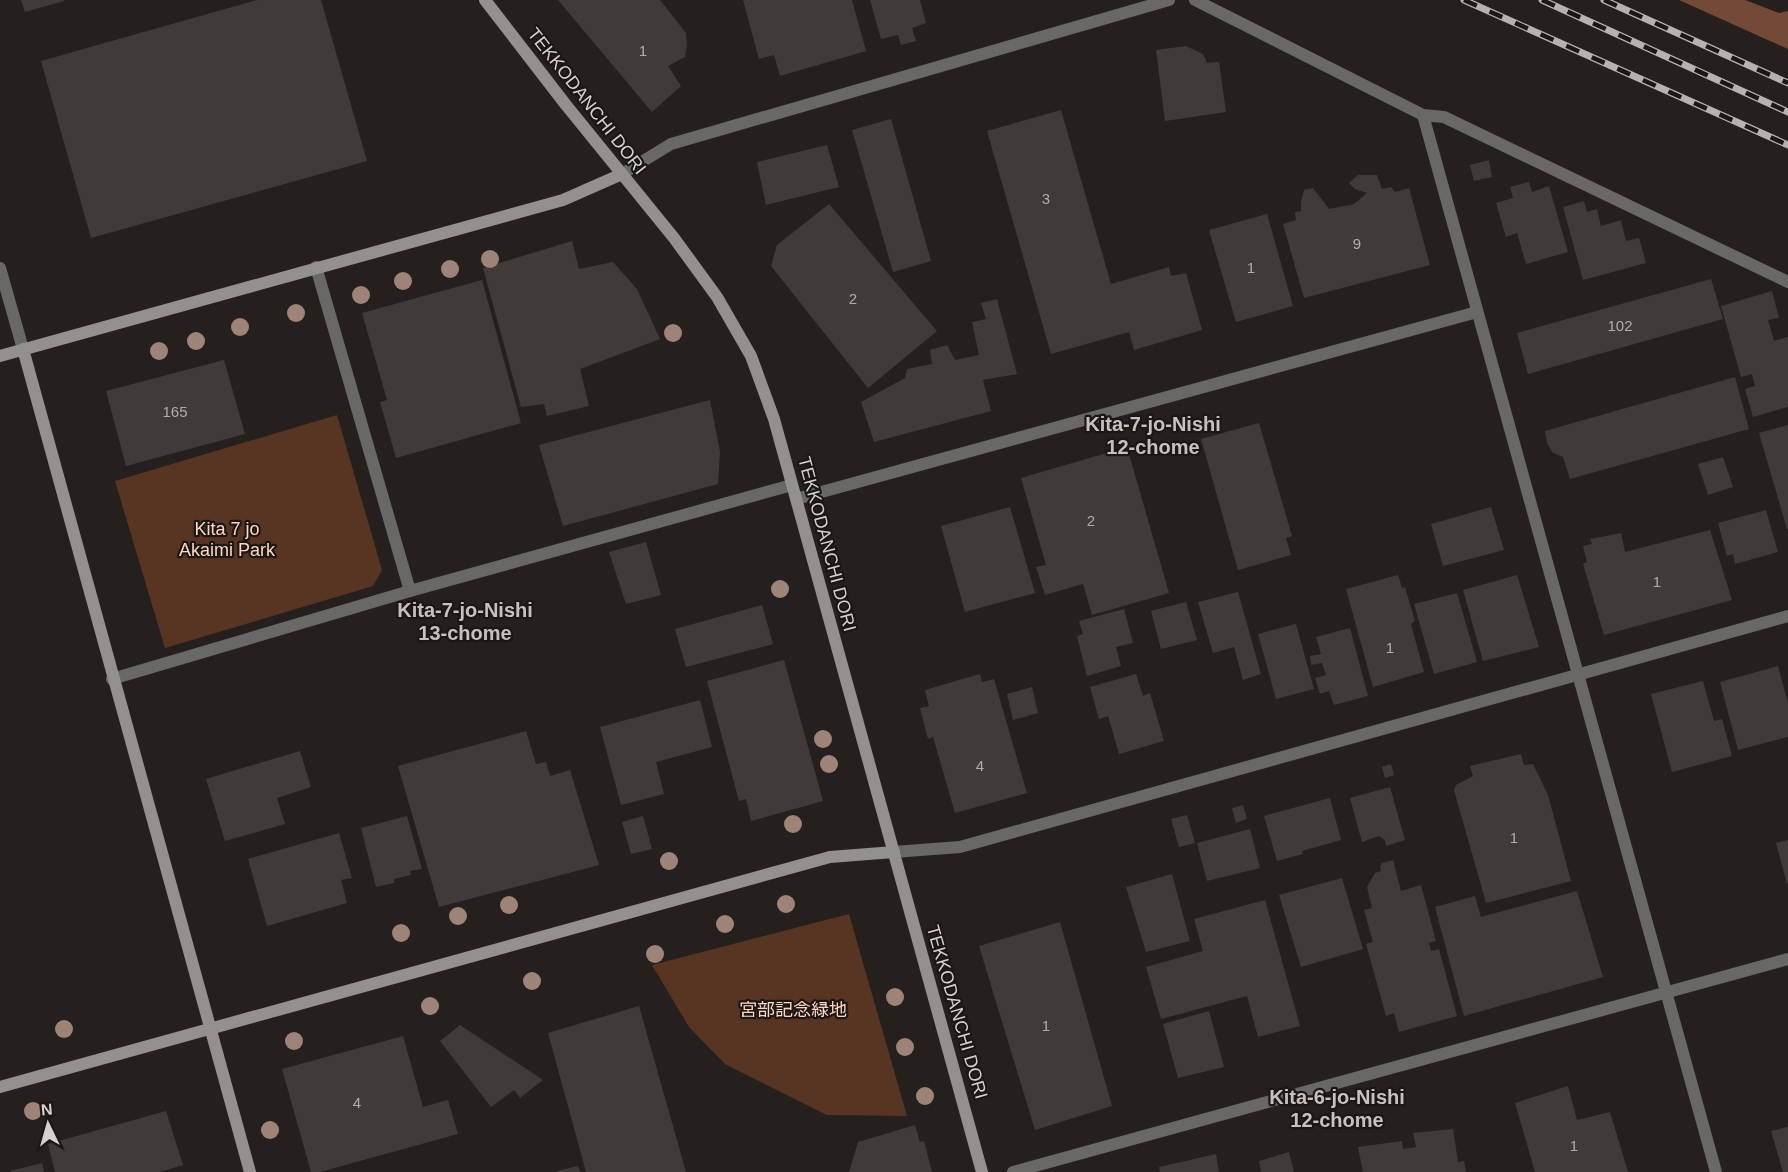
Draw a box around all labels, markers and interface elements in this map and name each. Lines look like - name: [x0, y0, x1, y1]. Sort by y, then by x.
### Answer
- street label: TEKKODANCHI DORI: [524, 24, 650, 178]
- house number: 1: [639, 42, 647, 59]
- house number: 3: [1042, 190, 1050, 207]
- house number: 9: [1353, 235, 1361, 252]
- house number: 1: [1247, 259, 1255, 276]
- house number: 2: [849, 290, 857, 307]
- house number: 102: [1607, 317, 1633, 334]
- house number: 165: [162, 403, 188, 420]
- district label: Kita-7-jo-Nishi 12-chome: [1085, 413, 1221, 458]
- street label: TEKKODANCHI DORI: [794, 454, 860, 634]
- house number: 2: [1087, 512, 1095, 529]
- park label: Kita 7 jo Akaimi Park: [179, 519, 276, 560]
- house number: 1: [1653, 573, 1661, 590]
- district label: Kita-7-jo-Nishi 13-chome: [397, 599, 533, 644]
- house number: 1: [1386, 639, 1394, 656]
- house number: 4: [976, 757, 984, 774]
- house number: 1: [1510, 829, 1518, 846]
- street label: TEKKODANCHI DORI: [923, 923, 991, 1101]
- park label: 宮部記念緑地: [739, 1000, 847, 1020]
- house number: 1: [1042, 1017, 1050, 1034]
- district label: Kita-6-jo-Nishi 12-chome: [1269, 1086, 1405, 1131]
- north arrow: [18, 1094, 78, 1154]
- house number: 4: [353, 1094, 361, 1111]
- text: N: [40, 1101, 53, 1119]
- house number: 1: [1570, 1137, 1578, 1154]

